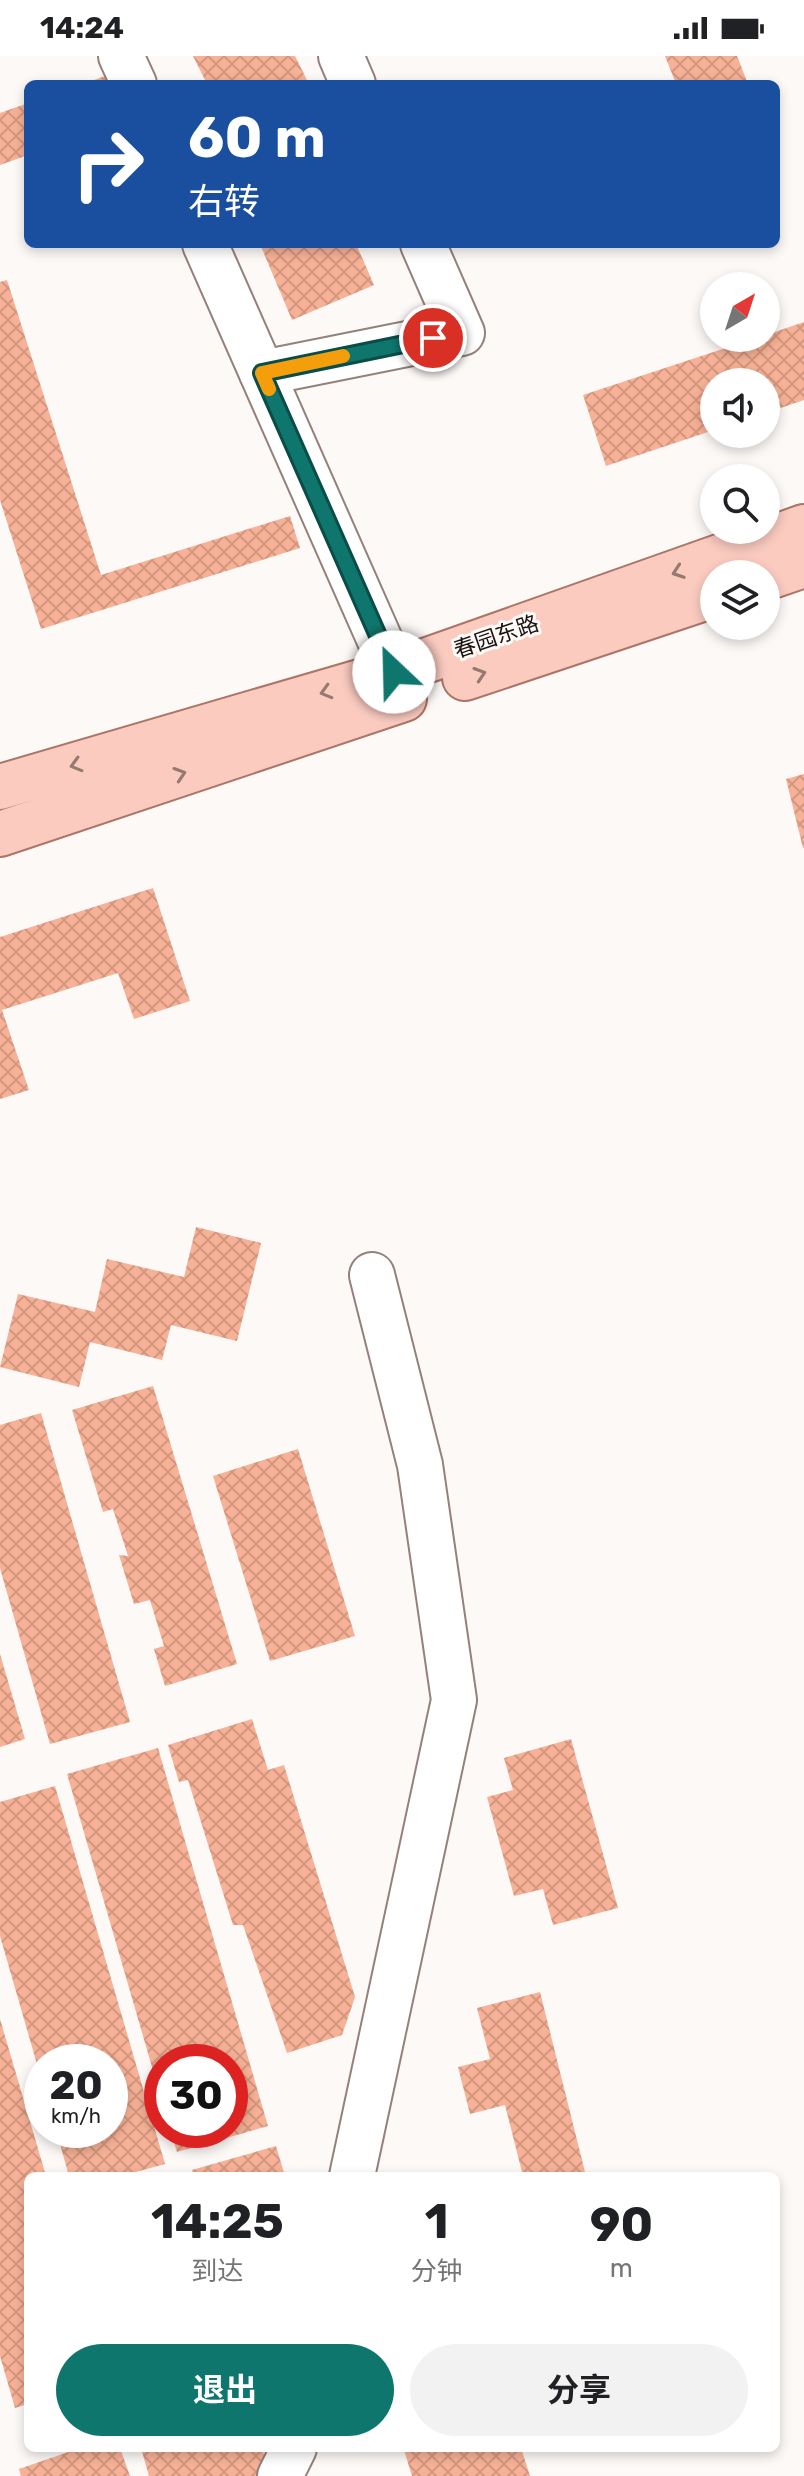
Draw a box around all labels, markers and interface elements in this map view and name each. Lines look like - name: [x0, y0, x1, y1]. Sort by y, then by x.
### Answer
- text: 14:24: [40, 10, 124, 46]
- text: 60 m: [188, 105, 326, 171]
- icon: right: [56, 112, 160, 216]
- text: 右转: [188, 180, 260, 223]
- north arrow: [700, 272, 780, 352]
- map controls: [700, 272, 780, 640]
- pin: [399, 304, 467, 372]
- icon: arrive: [411, 316, 455, 360]
- button: sound: [700, 368, 780, 448]
- button: search: [700, 464, 780, 544]
- button: layers: [700, 560, 780, 640]
- one-way arrow: [671, 562, 685, 579]
- street label: 春园东路: [450, 609, 542, 664]
- position arrow: [352, 630, 436, 714]
- one-way arrow: [472, 667, 486, 683]
- one-way arrow: [319, 683, 333, 699]
- one-way arrow: [70, 756, 84, 772]
- one-way arrow: [173, 767, 187, 783]
- speed limit sign: 30: [144, 2044, 248, 2148]
- text: 20: [49, 2062, 103, 2109]
- text: km/h: [51, 2104, 101, 2128]
- text: 14:25: [151, 2193, 284, 2250]
- text: 1: [425, 2193, 449, 2250]
- text: 90: [590, 2196, 653, 2253]
- text: m: [610, 2253, 633, 2284]
- text: 到达: [191, 2256, 243, 2287]
- text: 分钟: [411, 2256, 463, 2287]
- button: 退出: [56, 2344, 394, 2436]
- button: 分享: [410, 2344, 748, 2436]

